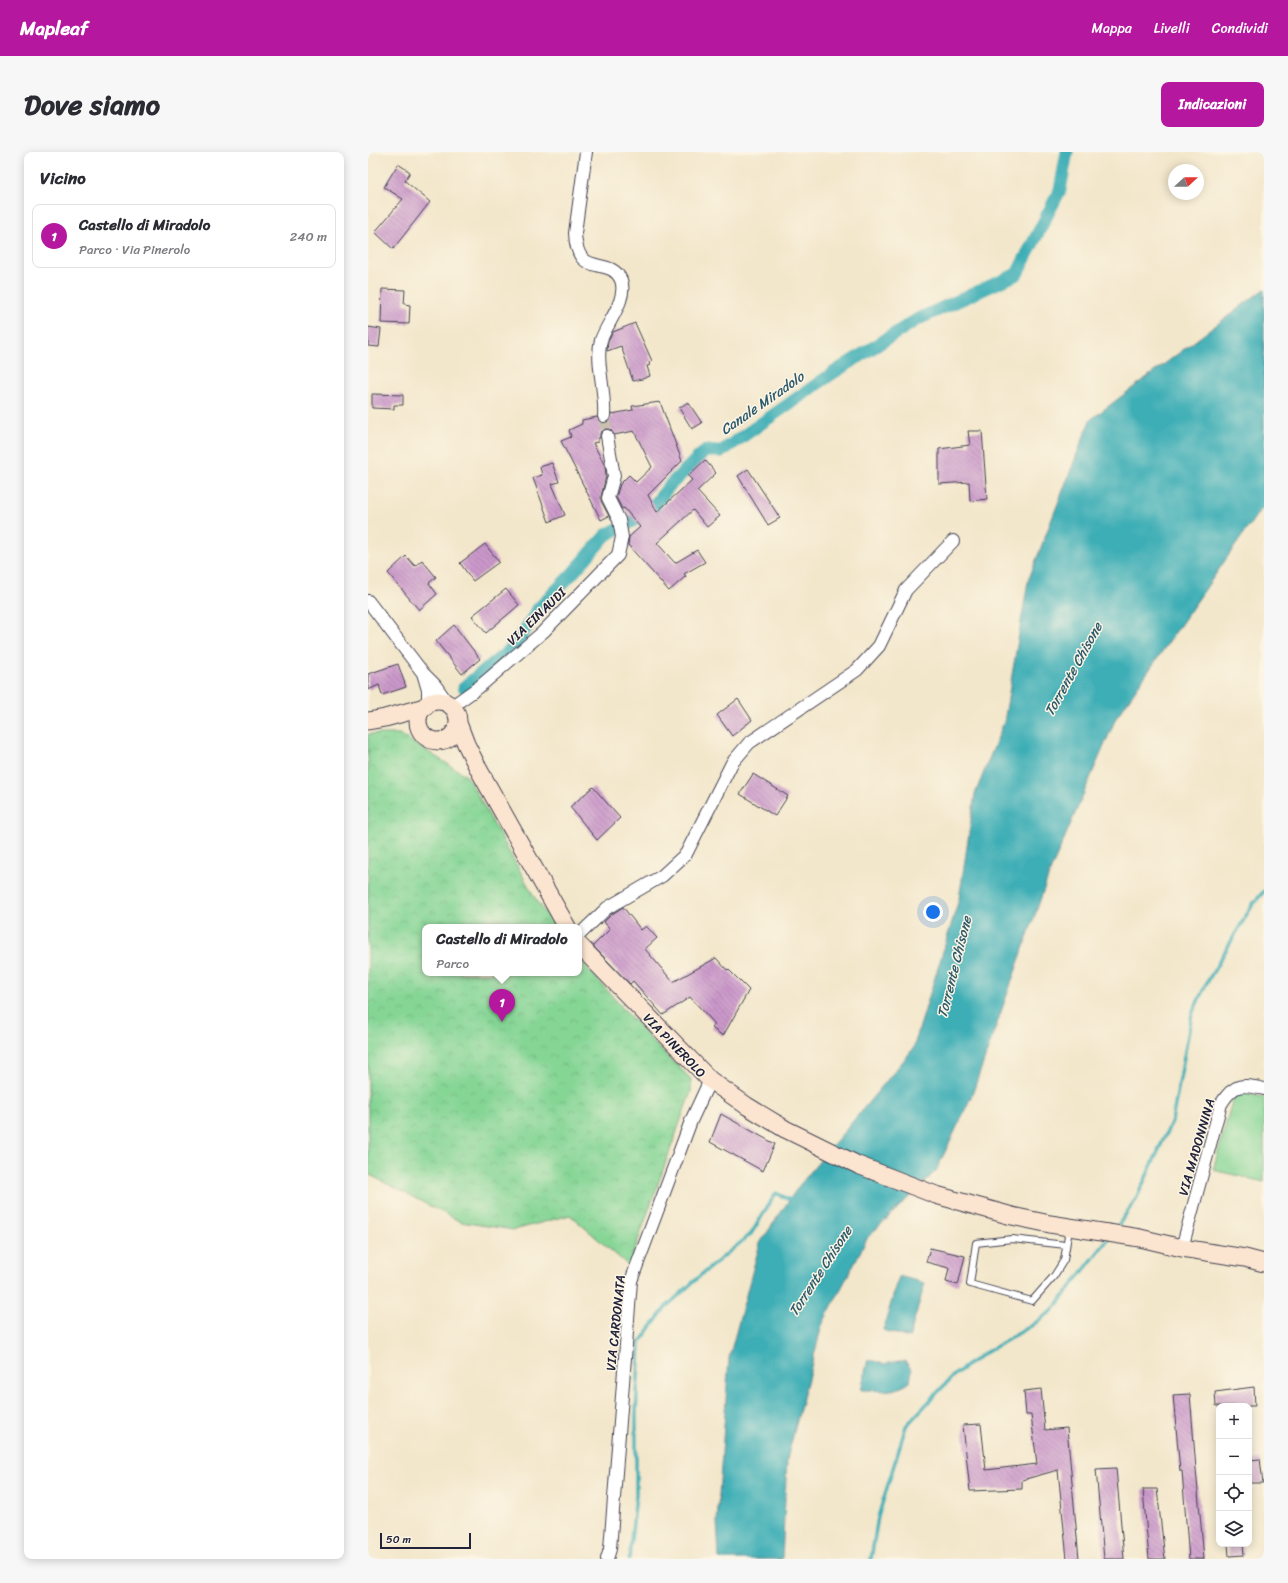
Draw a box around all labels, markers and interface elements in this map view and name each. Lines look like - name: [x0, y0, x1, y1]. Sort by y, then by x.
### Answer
- text: Mapleaf: [20, 12, 88, 45]
- text: Mappa: [1092, 16, 1132, 41]
- text: Livelli: [1154, 16, 1190, 41]
- text: Condividi: [1212, 16, 1268, 41]
- text: Dove siamo: [24, 80, 160, 129]
- button: Indicazioni: [1161, 82, 1264, 127]
- text: Vicino: [40, 163, 86, 193]
- north arrow: [1168, 164, 1204, 200]
- text: Castello di Miradolo: [79, 212, 210, 238]
- text: 1: [51, 225, 57, 248]
- text: 240 m: [290, 225, 327, 248]
- text: Parco · Via Pinerolo: [79, 238, 190, 261]
- water label: Canale Miradolo: [715, 364, 811, 442]
- street label: VIA EINAUDI: [501, 581, 572, 651]
- water label: Torrente Chisone: [1037, 617, 1110, 721]
- your location: [923, 902, 943, 922]
- water label: Torrente Chisone: [930, 913, 979, 1020]
- popup: [422, 924, 582, 976]
- text: Castello di Miradolo: [436, 926, 568, 952]
- text: Parco: [436, 952, 469, 975]
- pin: 1: [489, 989, 515, 1022]
- street label: VIA PINEROLO: [637, 1007, 712, 1083]
- street label: VIA MADONNINA: [1172, 1096, 1221, 1198]
- water label: Torrente Chisone: [782, 1220, 860, 1321]
- street label: VIA CARDONATA: [599, 1274, 632, 1372]
- map controls: [1216, 1403, 1252, 1547]
- button: +: [1216, 1403, 1252, 1439]
- button: −: [1216, 1439, 1252, 1475]
- button: locate: [1216, 1475, 1252, 1511]
- button: layers: [1216, 1511, 1252, 1547]
- text: 50 m: [386, 1530, 411, 1549]
- scale bar: [380, 1531, 471, 1550]

